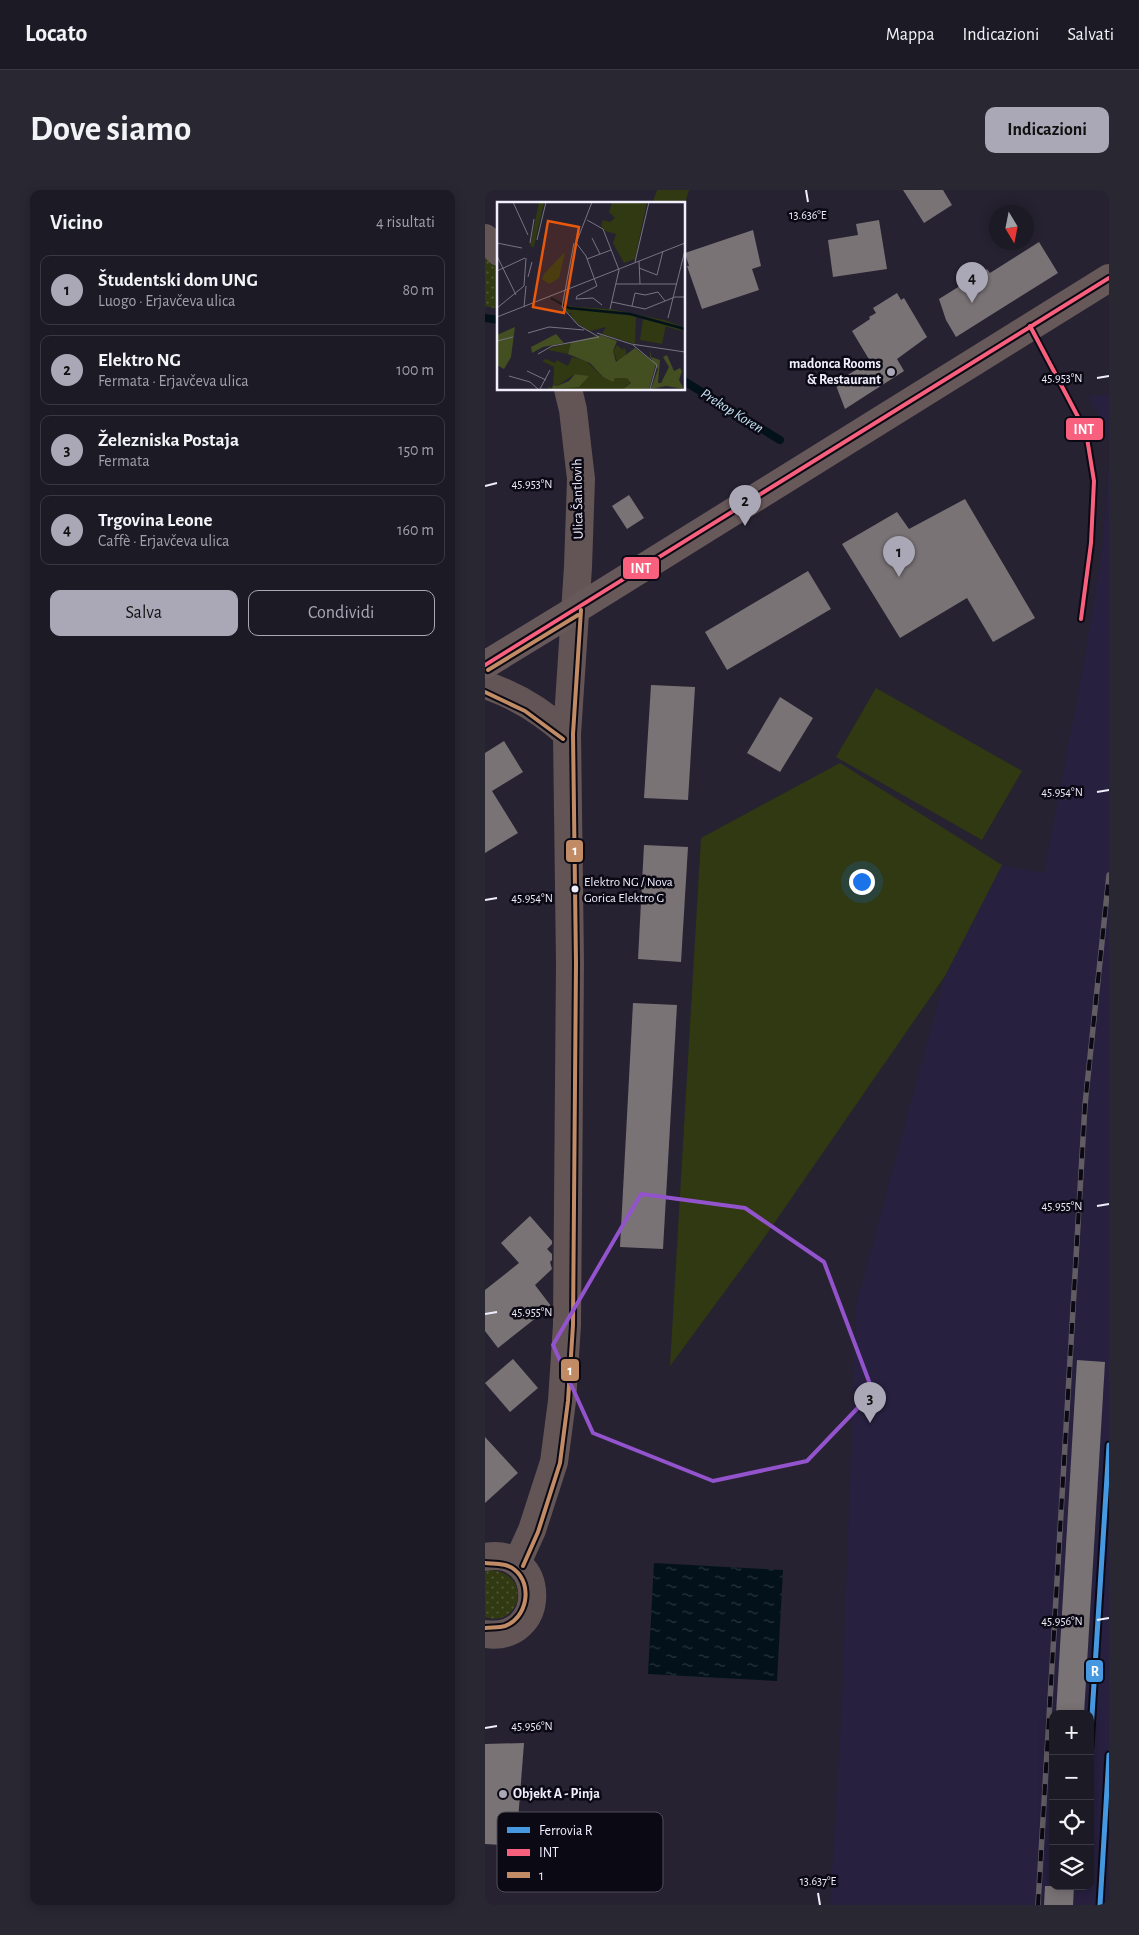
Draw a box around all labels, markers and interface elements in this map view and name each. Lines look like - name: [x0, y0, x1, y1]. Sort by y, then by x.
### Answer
- text: Locato: [25, 22, 87, 46]
- text: Mappa: [886, 26, 935, 44]
- text: Indicazioni: [963, 26, 1039, 44]
- text: Salvati: [1067, 26, 1114, 44]
- button: Indicazioni: [985, 107, 1109, 153]
- text: Dove siamo: [30, 112, 191, 147]
- inset map: [497, 202, 685, 390]
- north arrow: [989, 205, 1034, 250]
- text: 13.636°E: [789, 209, 827, 221]
- text: Vicino: [50, 212, 103, 233]
- text: 4 risultati: [376, 214, 435, 230]
- pin: 4: [956, 262, 988, 303]
- text: Študentski dom UNG: [98, 271, 258, 290]
- text: 1: [64, 282, 70, 298]
- text: 80 m: [403, 282, 434, 298]
- text: Luogo · Erjavčeva ulica: [98, 293, 235, 309]
- text: Elektro NG: [98, 351, 181, 370]
- place label: madonca Rooms & Restaurant: [789, 357, 881, 387]
- text: 2: [63, 362, 71, 378]
- text: 100 m: [396, 362, 434, 378]
- marker: madonca Rooms & Restaurant: [885, 366, 897, 378]
- text: 45.953°N: [1042, 372, 1082, 384]
- text: Fermata · Erjavčeva ulica: [98, 373, 249, 389]
- water label: Prekop Koren: [698, 386, 766, 436]
- line badge: INT: [1065, 417, 1104, 441]
- text: INT: [1074, 423, 1094, 437]
- text: Železniska Postaja: [98, 431, 239, 450]
- text: 3: [64, 442, 70, 458]
- text: 150 m: [398, 442, 434, 458]
- text: Fermata: [98, 453, 150, 469]
- street label: Ulica Šantlovih: [568, 459, 586, 540]
- text: 45.953°N: [512, 478, 552, 490]
- pin: 2: [729, 485, 761, 526]
- text: Trgovina Leone: [98, 511, 212, 530]
- text: 4: [63, 522, 71, 538]
- text: 160 m: [397, 522, 434, 538]
- text: Caffè · Erjavčeva ulica: [98, 533, 229, 549]
- pin: 1: [883, 536, 915, 577]
- line badge: INT: [622, 556, 660, 580]
- text: INT: [631, 562, 651, 576]
- button: Salva: [50, 590, 238, 636]
- button: Condividi: [248, 590, 435, 636]
- text: 45.954°N: [1041, 786, 1083, 798]
- line badge: 1: [565, 839, 584, 863]
- text: 1: [572, 844, 578, 858]
- your location: [849, 869, 875, 895]
- place label: Elektro NG / Nova Gorica Elektro G: [584, 876, 673, 905]
- marker: Elektro NG / Nova Gorica Elektro G: [570, 884, 580, 894]
- text: 45.954°N: [511, 892, 553, 904]
- text: 45.955°N: [1042, 1200, 1082, 1212]
- text: 45.955°N: [512, 1306, 552, 1318]
- line badge: 1: [560, 1358, 580, 1382]
- text: 1: [567, 1364, 573, 1378]
- pin: 3: [854, 1382, 886, 1423]
- text: 45.956°N: [1041, 1615, 1083, 1627]
- line badge: R: [1085, 1659, 1104, 1683]
- text: R: [1091, 1665, 1099, 1679]
- map controls: [1049, 1710, 1094, 1890]
- button: +: [1049, 1710, 1094, 1755]
- text: 45.956°N: [511, 1720, 553, 1732]
- button: −: [1049, 1755, 1094, 1800]
- place label: Objekt A - Pinja: [513, 1787, 600, 1801]
- marker: Objekt A - Pinja: [497, 1788, 509, 1800]
- button: locate: [1049, 1800, 1094, 1845]
- legend: [497, 1812, 663, 1892]
- text: Ferrovia R: [539, 1824, 593, 1838]
- button: layers: [1049, 1845, 1094, 1890]
- text: INT: [539, 1846, 559, 1860]
- text: 1: [539, 1869, 544, 1883]
- text: 13.637°E: [800, 1875, 837, 1887]

